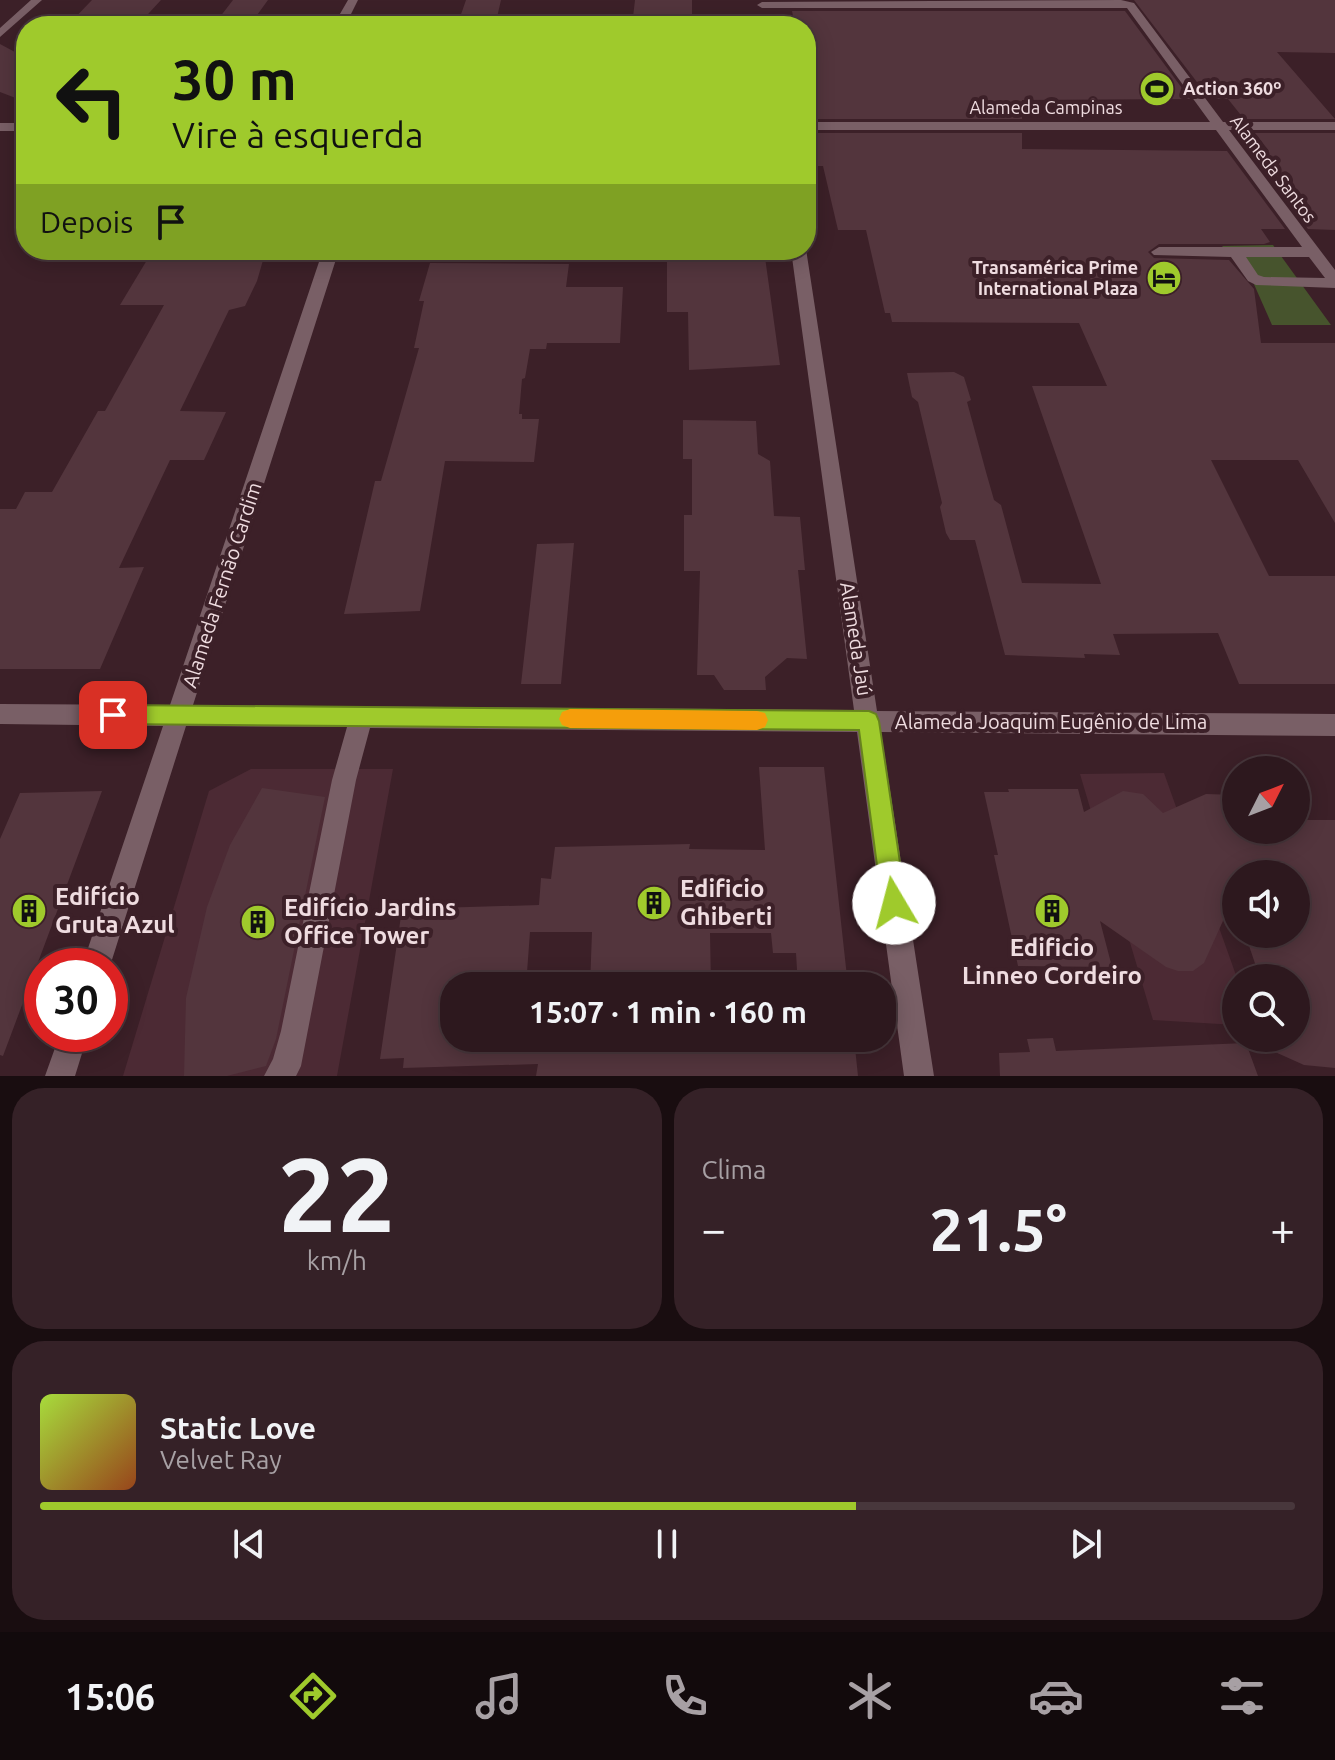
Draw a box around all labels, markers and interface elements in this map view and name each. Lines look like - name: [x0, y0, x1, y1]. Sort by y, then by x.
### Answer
- icon: left: [40, 48, 144, 152]
- text: 30 m: [172, 48, 297, 111]
- sports icon: Action 360º: [1138, 70, 1176, 108]
- place label: Action 360º: [1183, 78, 1281, 98]
- street label: Alameda Campinas: [969, 97, 1123, 117]
- street label: Alameda Santos: [1227, 111, 1321, 226]
- text: Vire à esquerda: [172, 114, 423, 155]
- icon: arrive: [149, 200, 193, 244]
- text: Depois: [40, 205, 133, 239]
- place label: Transamérica Prime International Plaza: [972, 257, 1138, 298]
- hotel icon: Transamérica Prime International Plaza: [1145, 259, 1183, 297]
- street label: Alameda Fernão Cardim: [177, 479, 266, 690]
- street label: Alameda Jaú: [836, 580, 877, 697]
- pin: [79, 681, 147, 749]
- icon: arrive: [91, 693, 135, 737]
- street label: Alameda Joaquim Eugênio de Lima: [895, 710, 1207, 733]
- north arrow: [1222, 756, 1310, 844]
- map controls: [1222, 756, 1310, 1052]
- button: sound: [1222, 860, 1310, 948]
- position arrow: [852, 861, 936, 945]
- place label: Edificio Ghiberti: [680, 875, 772, 930]
- place label: Edifício Gruta Azul: [55, 883, 175, 938]
- building icon: Edificio Ghiberti: [635, 884, 673, 922]
- building icon: Edifício Gruta Azul: [10, 892, 48, 930]
- building icon: Edificio Linneo Cordeiro: [1033, 892, 1071, 930]
- place label: Edifício Jardins Office Tower: [284, 894, 456, 949]
- building icon: Edifício Jardins Office Tower: [239, 903, 277, 941]
- place label: Edificio Linneo Cordeiro: [962, 934, 1142, 989]
- speed limit sign: 30: [24, 948, 128, 1052]
- button: search: [1222, 964, 1310, 1052]
- text: 15:07 · 1 min · 160 m: [529, 995, 807, 1029]
- text: 22: [278, 1135, 395, 1252]
- text: Clima: [702, 1155, 766, 1184]
- text: 21.5°: [930, 1195, 1067, 1262]
- text: −: [702, 1204, 726, 1253]
- text: +: [1270, 1204, 1295, 1253]
- text: km/h: [307, 1246, 367, 1275]
- text: Static Love: [160, 1411, 316, 1445]
- text: Velvet Ray: [160, 1445, 282, 1474]
- icon: previous: [227, 1522, 271, 1566]
- icon: pause: [645, 1522, 689, 1566]
- icon: next: [1064, 1522, 1108, 1566]
- icon: directions: [285, 1668, 341, 1724]
- icon: music: [471, 1668, 527, 1724]
- icon: phone: [657, 1668, 713, 1724]
- icon: climate: [842, 1668, 898, 1724]
- icon: car: [1028, 1668, 1084, 1724]
- icon: filters: [1214, 1668, 1270, 1724]
- text: 15:06: [65, 1676, 155, 1717]

